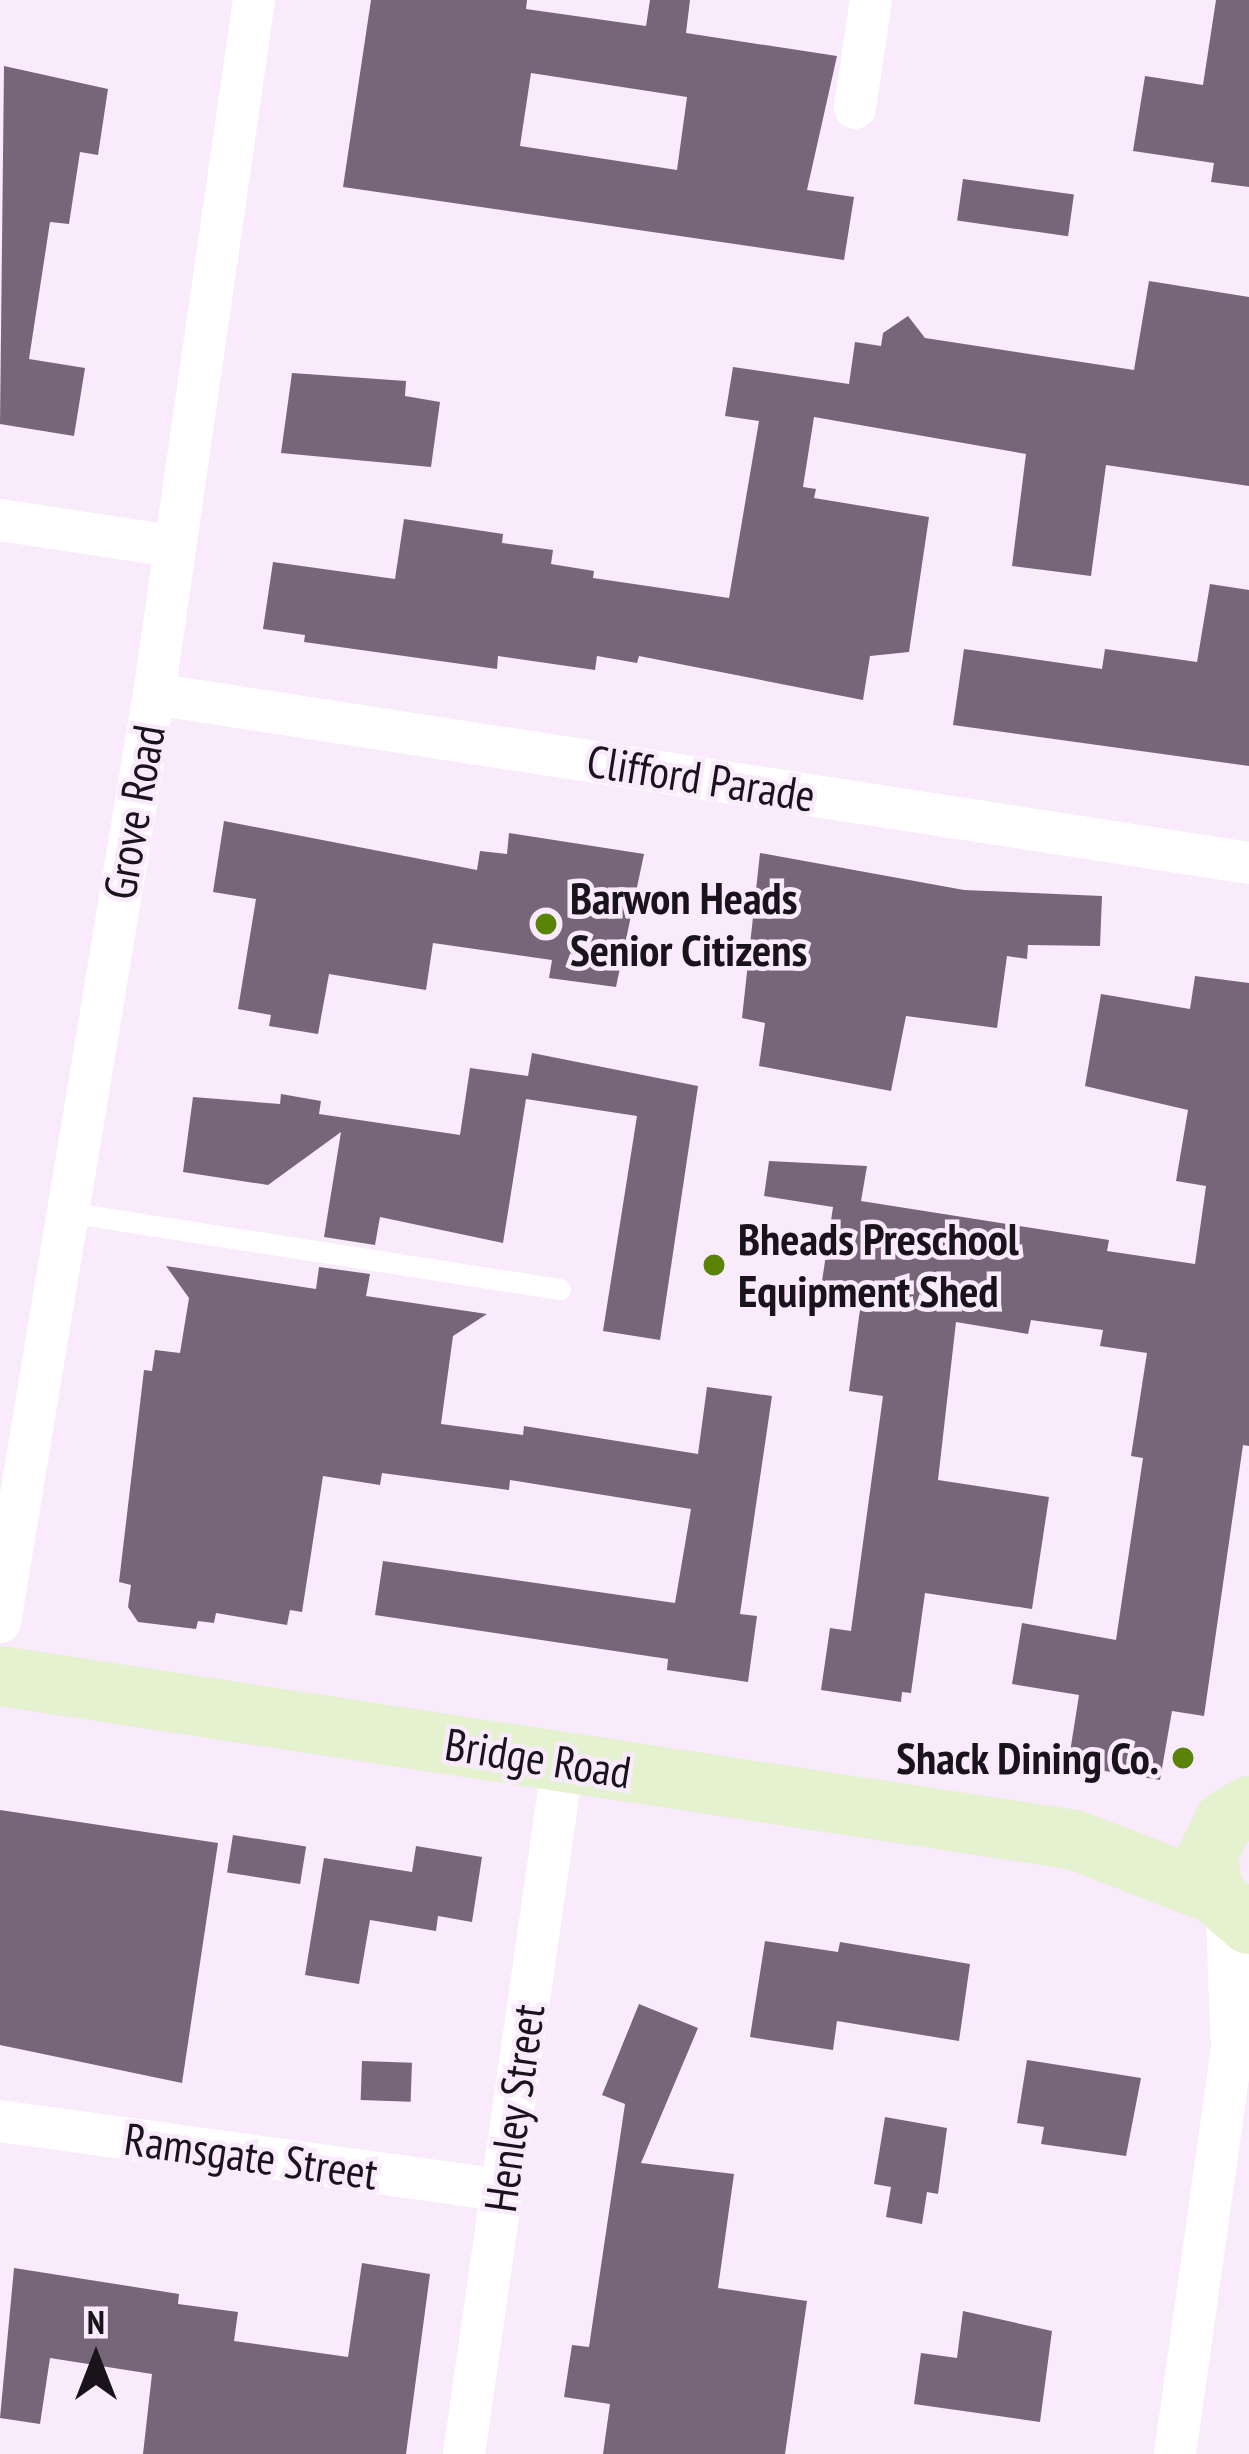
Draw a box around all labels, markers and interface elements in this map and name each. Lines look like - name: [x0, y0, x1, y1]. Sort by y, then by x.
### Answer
- street label: Grove Road: [92, 721, 176, 903]
- street label: Clifford Parade: [583, 733, 819, 823]
- place label: Barwon Heads Senior Citizens: [570, 871, 808, 977]
- marker: Barwon Heads Senior Citizens: [533, 911, 559, 937]
- place label: Bheads Preschool Equipment Shed: [738, 1212, 1019, 1318]
- marker: Bheads Preschool Equipment Shed: [701, 1252, 727, 1278]
- street label: Bridge Road: [441, 1717, 635, 1799]
- place label: Shack Dining Co.: [895, 1731, 1159, 1785]
- marker: Shack Dining Co.: [1170, 1745, 1196, 1771]
- street label: Henley Street: [473, 2000, 555, 2216]
- street label: Ramsgate Street: [121, 2112, 381, 2200]
- north arrow: [36, 2298, 156, 2418]
- text: N: [87, 2300, 105, 2343]

